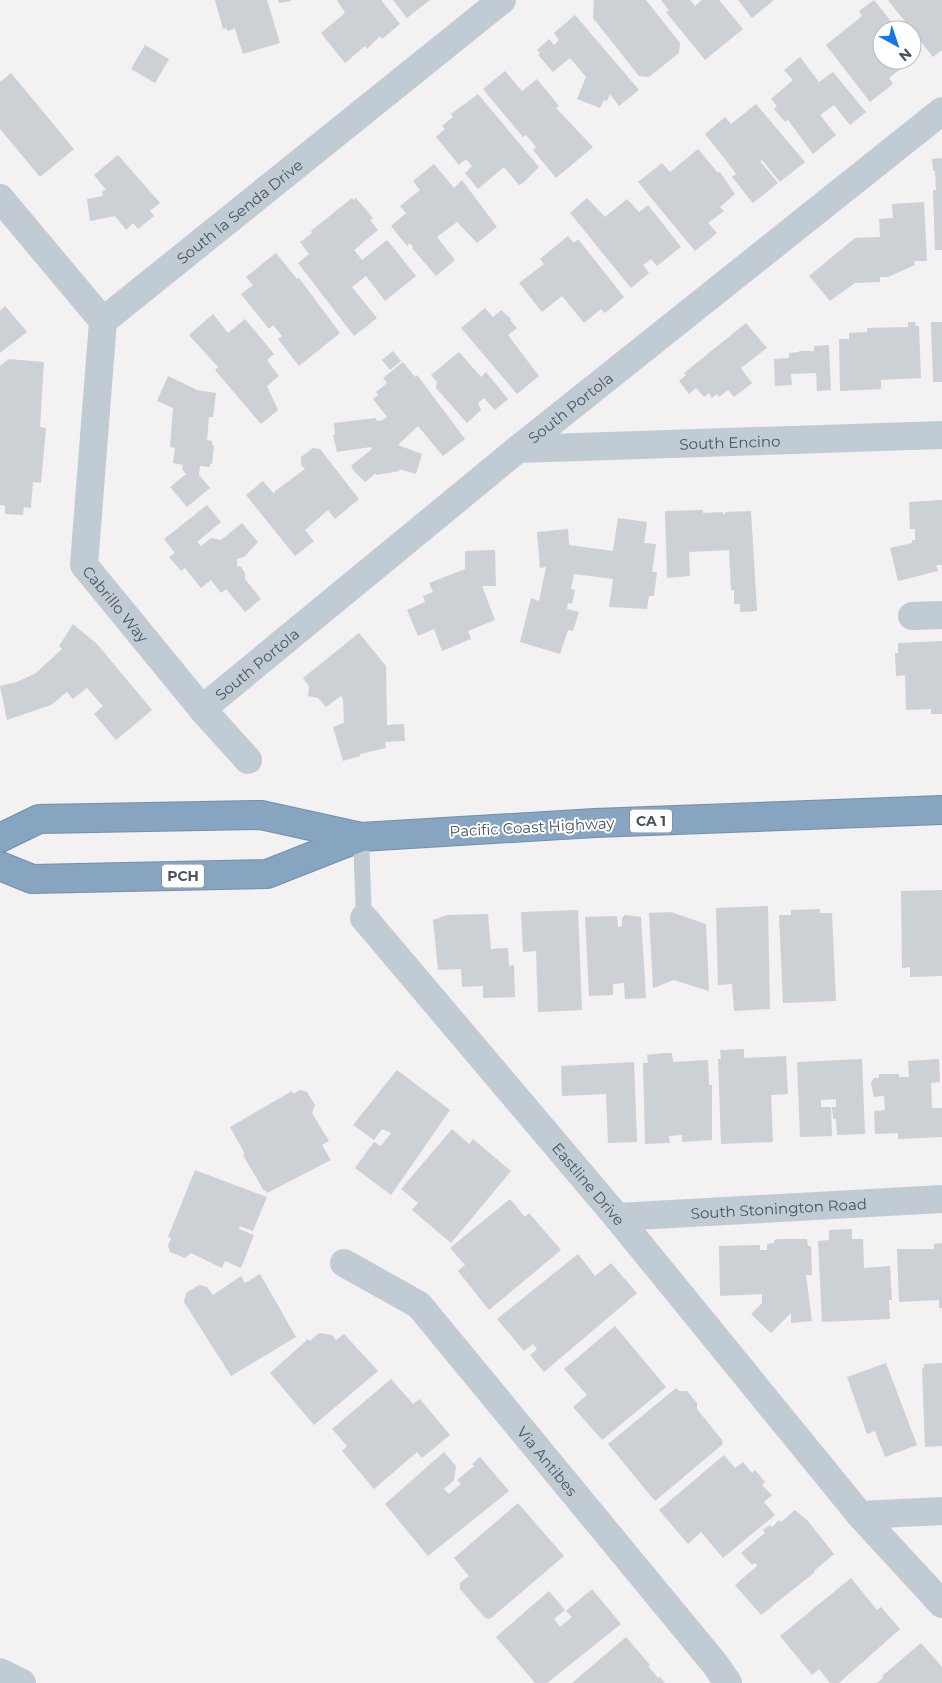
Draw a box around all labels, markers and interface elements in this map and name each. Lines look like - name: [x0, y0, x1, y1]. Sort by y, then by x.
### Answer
- north arrow: [872, 20, 922, 70]
- text: N: [895, 44, 915, 65]
- street label: South la Senda Drive: [172, 155, 306, 268]
- street label: South Portola: [524, 368, 617, 447]
- street label: South Encino: [679, 431, 781, 453]
- street label: Cabrillo Way: [79, 562, 153, 647]
- street label: South Portola: [211, 624, 303, 704]
- road number: CA 1: [630, 809, 672, 832]
- street label: Pacific Coast Highway: [449, 813, 616, 841]
- road number: PCH: [162, 864, 204, 888]
- street label: Eastline Drive: [548, 1138, 629, 1229]
- street label: South Stonington Road: [690, 1194, 867, 1222]
- street label: Via Antibes: [513, 1422, 582, 1500]

